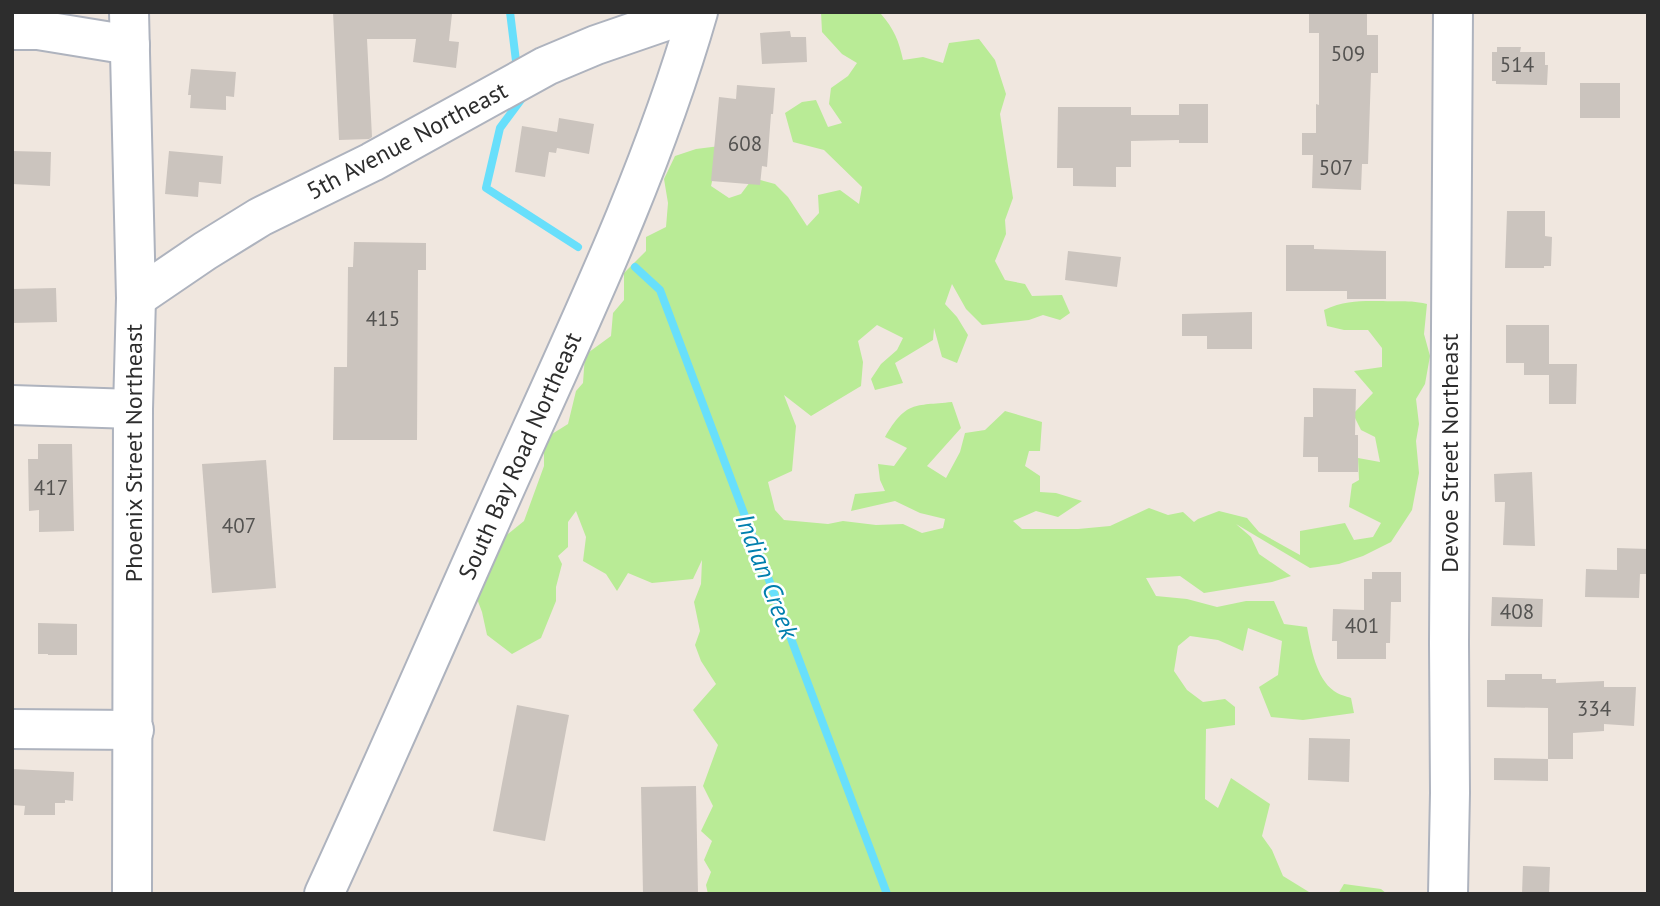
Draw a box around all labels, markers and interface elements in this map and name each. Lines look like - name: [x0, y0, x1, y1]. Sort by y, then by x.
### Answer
- house number: 509: [1331, 40, 1365, 67]
- house number: 514: [1500, 51, 1534, 78]
- street label: 5th Avenue Northeast: [301, 75, 512, 207]
- house number: 608: [728, 130, 762, 157]
- house number: 507: [1319, 154, 1353, 181]
- house number: 415: [366, 305, 400, 332]
- street label: Phoenix Street Northeast: [118, 324, 149, 582]
- street label: South Bay Road Northeast: [451, 327, 588, 584]
- street label: Devoe Street Northeast: [1434, 333, 1465, 573]
- house number: 417: [34, 474, 68, 501]
- water label: Indian Creek: [728, 509, 807, 644]
- house number: 407: [222, 512, 256, 539]
- house number: 408: [1500, 598, 1534, 625]
- house number: 401: [1345, 612, 1379, 639]
- house number: 334: [1577, 695, 1611, 722]

